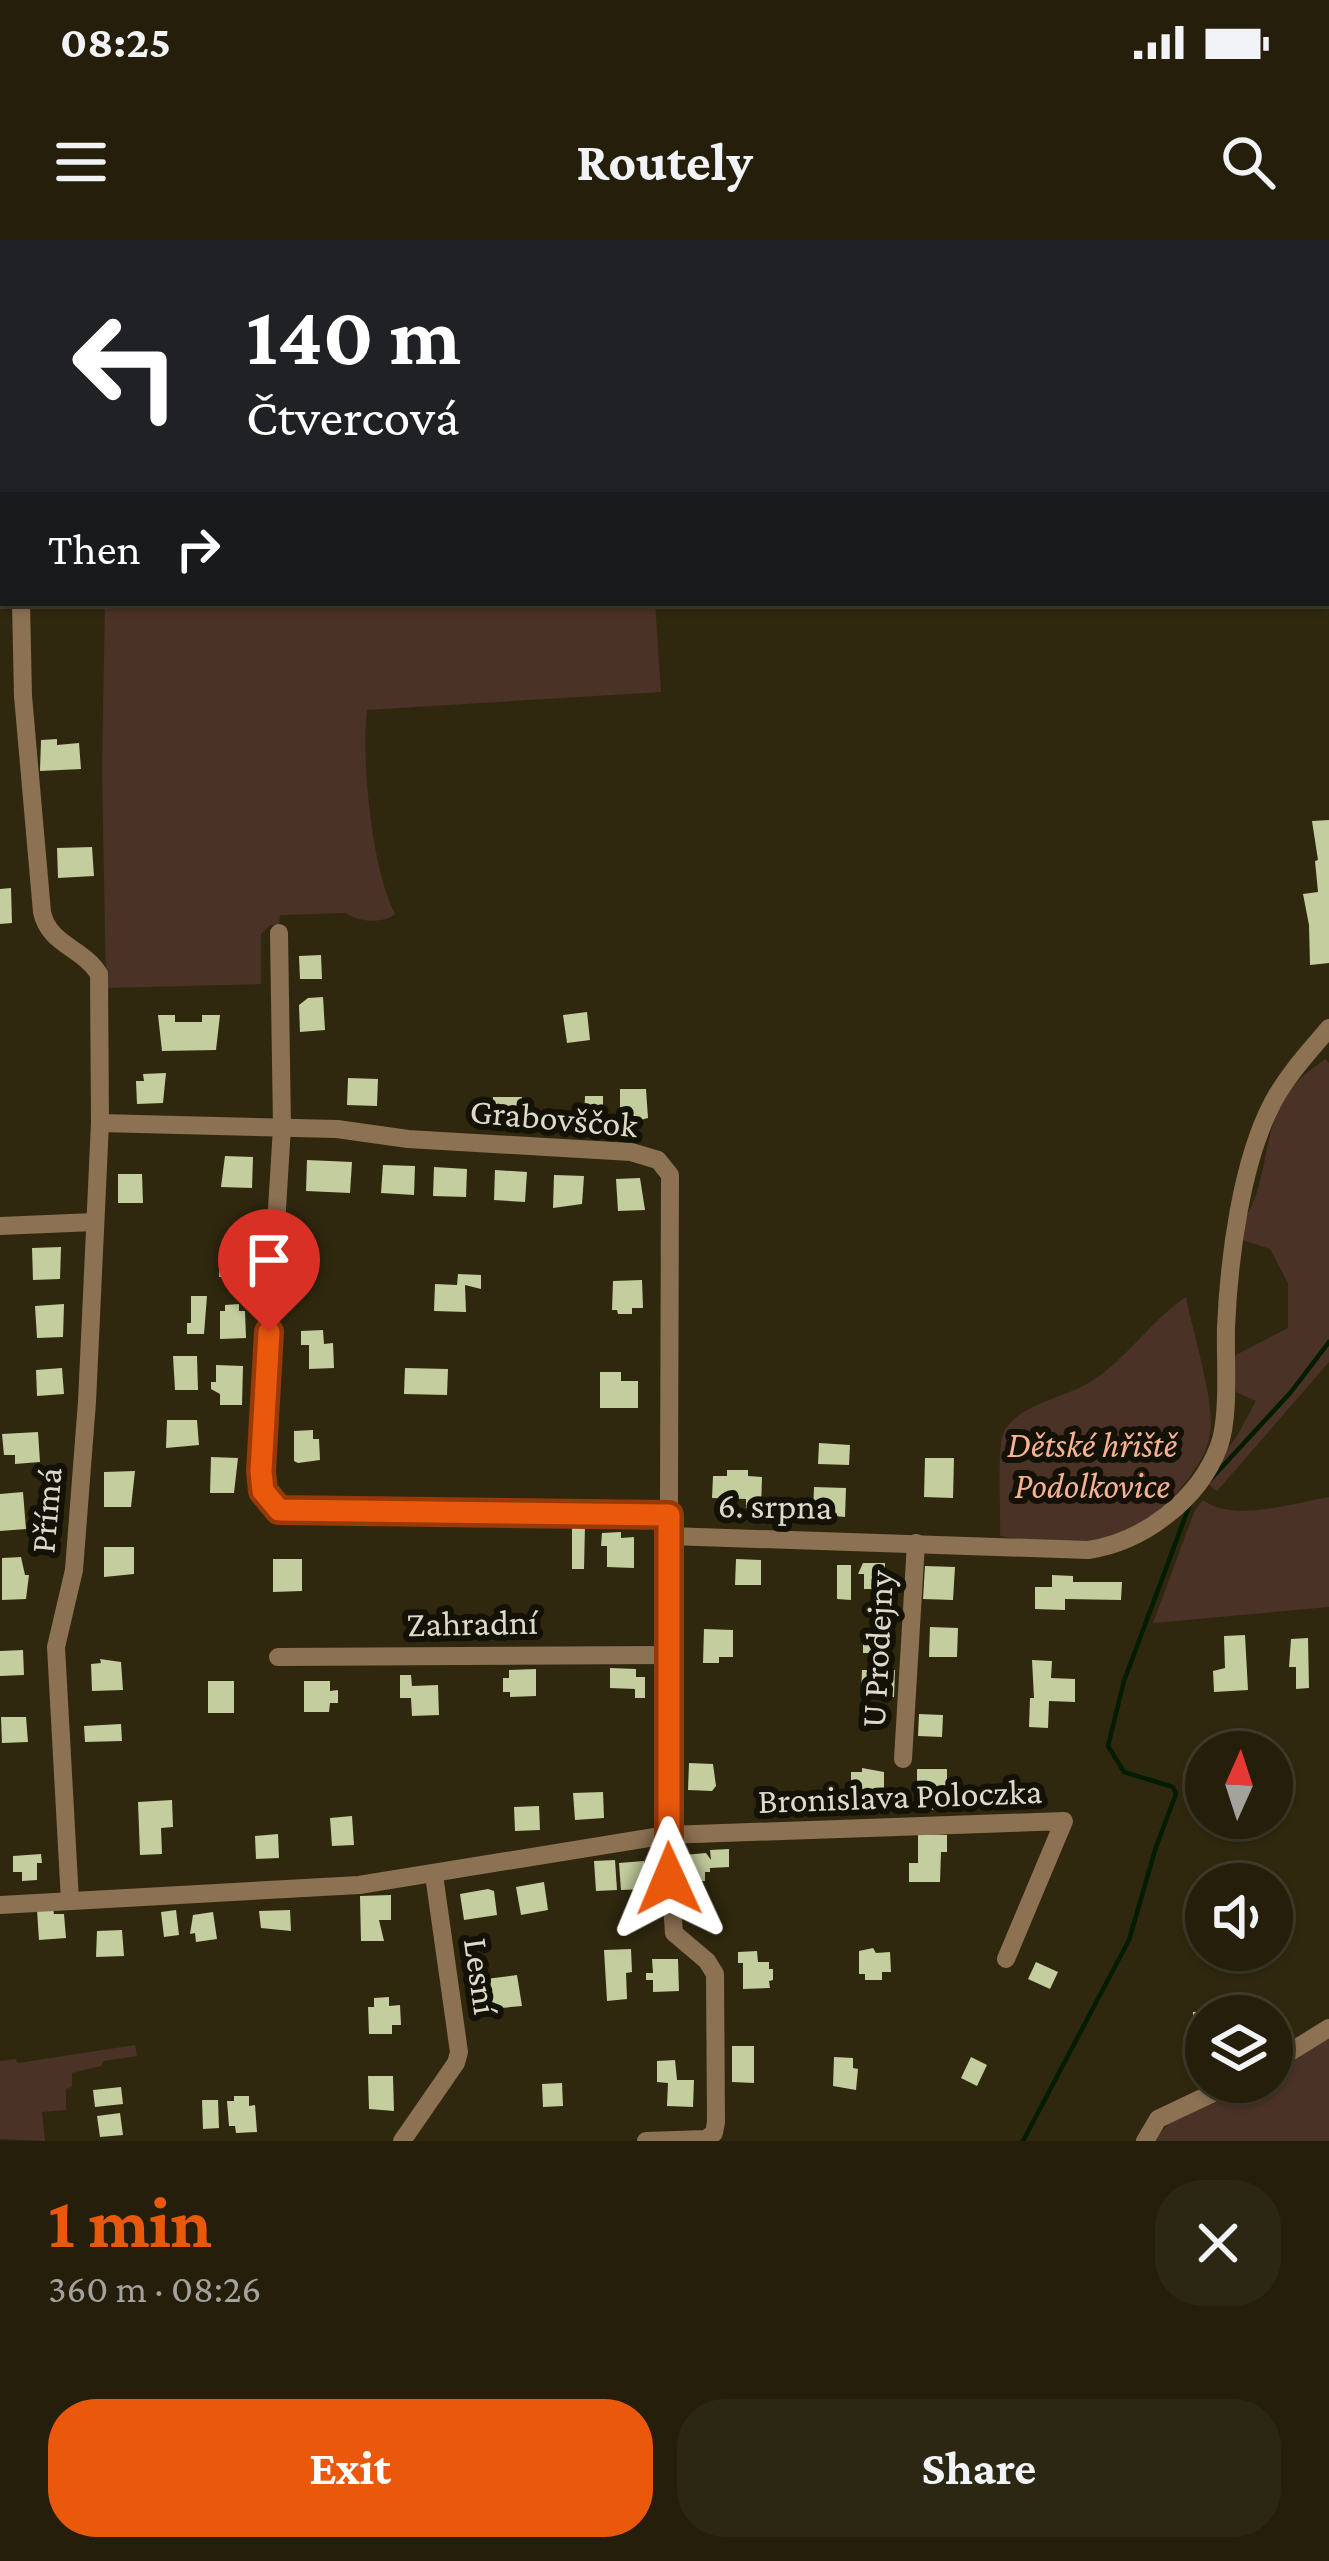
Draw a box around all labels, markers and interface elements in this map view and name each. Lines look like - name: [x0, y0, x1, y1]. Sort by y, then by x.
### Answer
- text: 08:25: [60, 17, 171, 67]
- icon: menu: [48, 129, 114, 195]
- icon: search: [1215, 129, 1281, 195]
- text: Routely: [576, 132, 753, 192]
- icon: left: [48, 288, 204, 444]
- text: 140 m: [246, 289, 461, 382]
- text: Čtvercová: [246, 387, 460, 447]
- icon: right: [165, 516, 231, 582]
- text: Then: [48, 524, 141, 574]
- street label: Grabovščok: [468, 1091, 640, 1145]
- pin: [218, 1209, 320, 1332]
- icon: arrive: [236, 1227, 302, 1293]
- park label: Dětské hřiště Podolkovice: [1007, 1425, 1178, 1506]
- street label: Přímá: [22, 1466, 70, 1555]
- street label: 6. srpna: [717, 1485, 833, 1527]
- street label: U Prodejny: [853, 1569, 901, 1729]
- street label: Zahradní: [406, 1602, 540, 1644]
- north arrow: [1185, 1731, 1293, 1839]
- map controls: [1185, 1731, 1293, 2103]
- street label: Bronislava Poloczka: [757, 1771, 1043, 1821]
- position arrow: [606, 1816, 732, 1942]
- button: sound: [1185, 1863, 1293, 1971]
- street label: Lesní: [456, 1935, 506, 2018]
- button: layers: [1185, 1995, 1293, 2103]
- button: close: [1155, 2180, 1281, 2306]
- text: 1 min: [48, 2182, 212, 2262]
- text: 360 m · 08:26: [48, 2267, 261, 2310]
- button: Exit: [48, 2399, 653, 2537]
- button: Share: [677, 2399, 1281, 2537]

